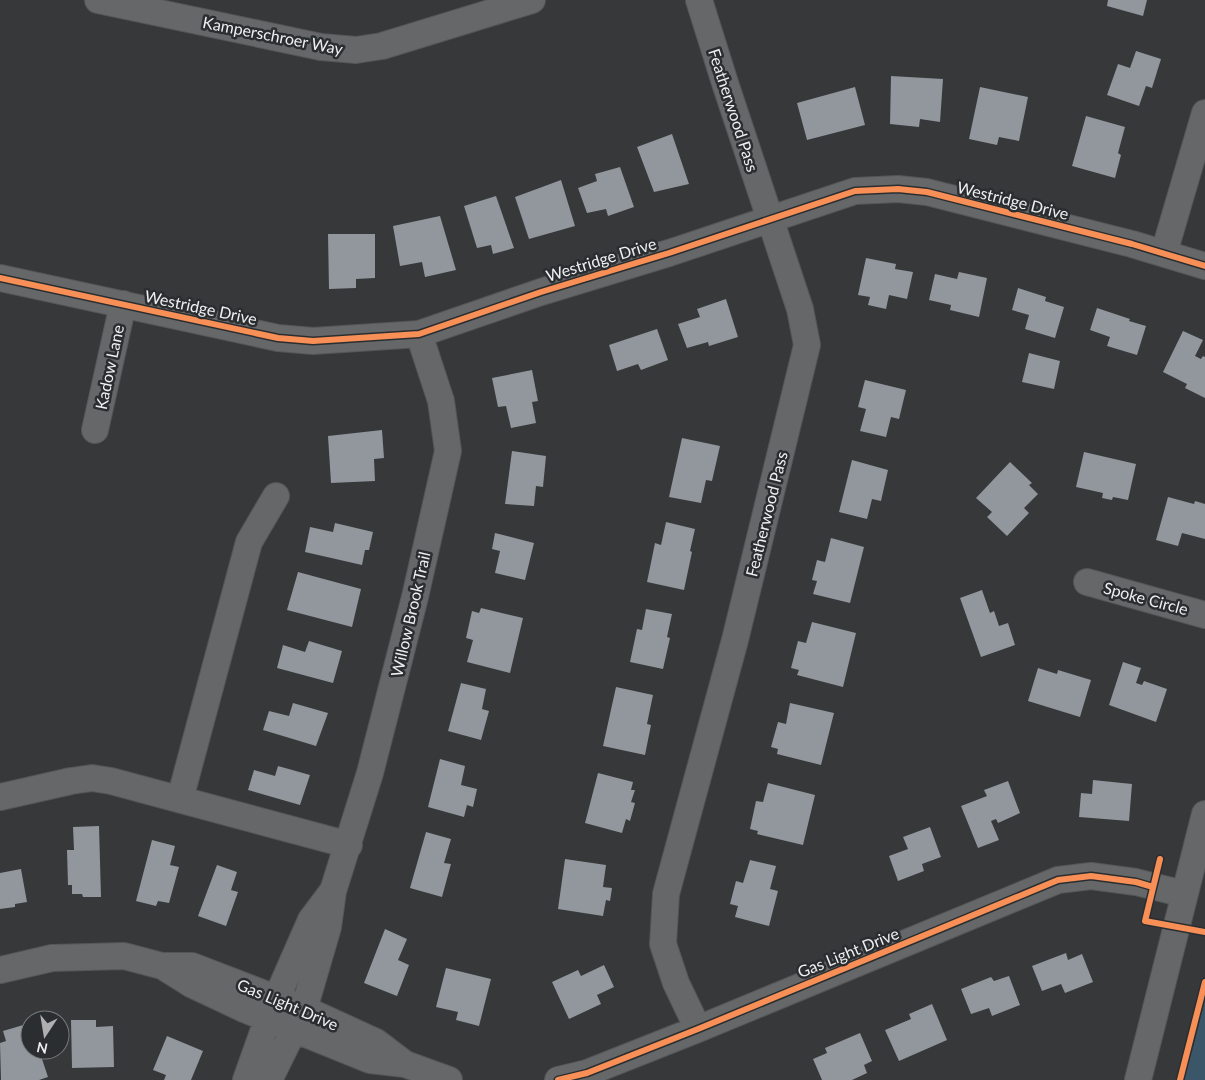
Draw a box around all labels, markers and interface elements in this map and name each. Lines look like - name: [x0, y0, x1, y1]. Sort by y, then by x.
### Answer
- street label: Kamperschroer Way: [201, 12, 345, 58]
- street label: Featherwood Pass: [705, 46, 763, 174]
- street label: Westridge Drive: [955, 177, 1071, 223]
- street label: Westridge Drive: [544, 233, 658, 285]
- street label: Westridge Drive: [143, 286, 259, 328]
- street label: Kadow Lane: [91, 323, 127, 411]
- street label: Featherwood Pass: [741, 449, 791, 579]
- street label: Willow Brook Trail: [386, 550, 434, 678]
- street label: Spoke Circle: [1102, 578, 1190, 618]
- street label: Gas Light Drive: [794, 923, 902, 981]
- street label: Gas Light Drive: [235, 974, 341, 1034]
- north arrow: [20, 1010, 70, 1060]
- text: N: [35, 1039, 49, 1058]

